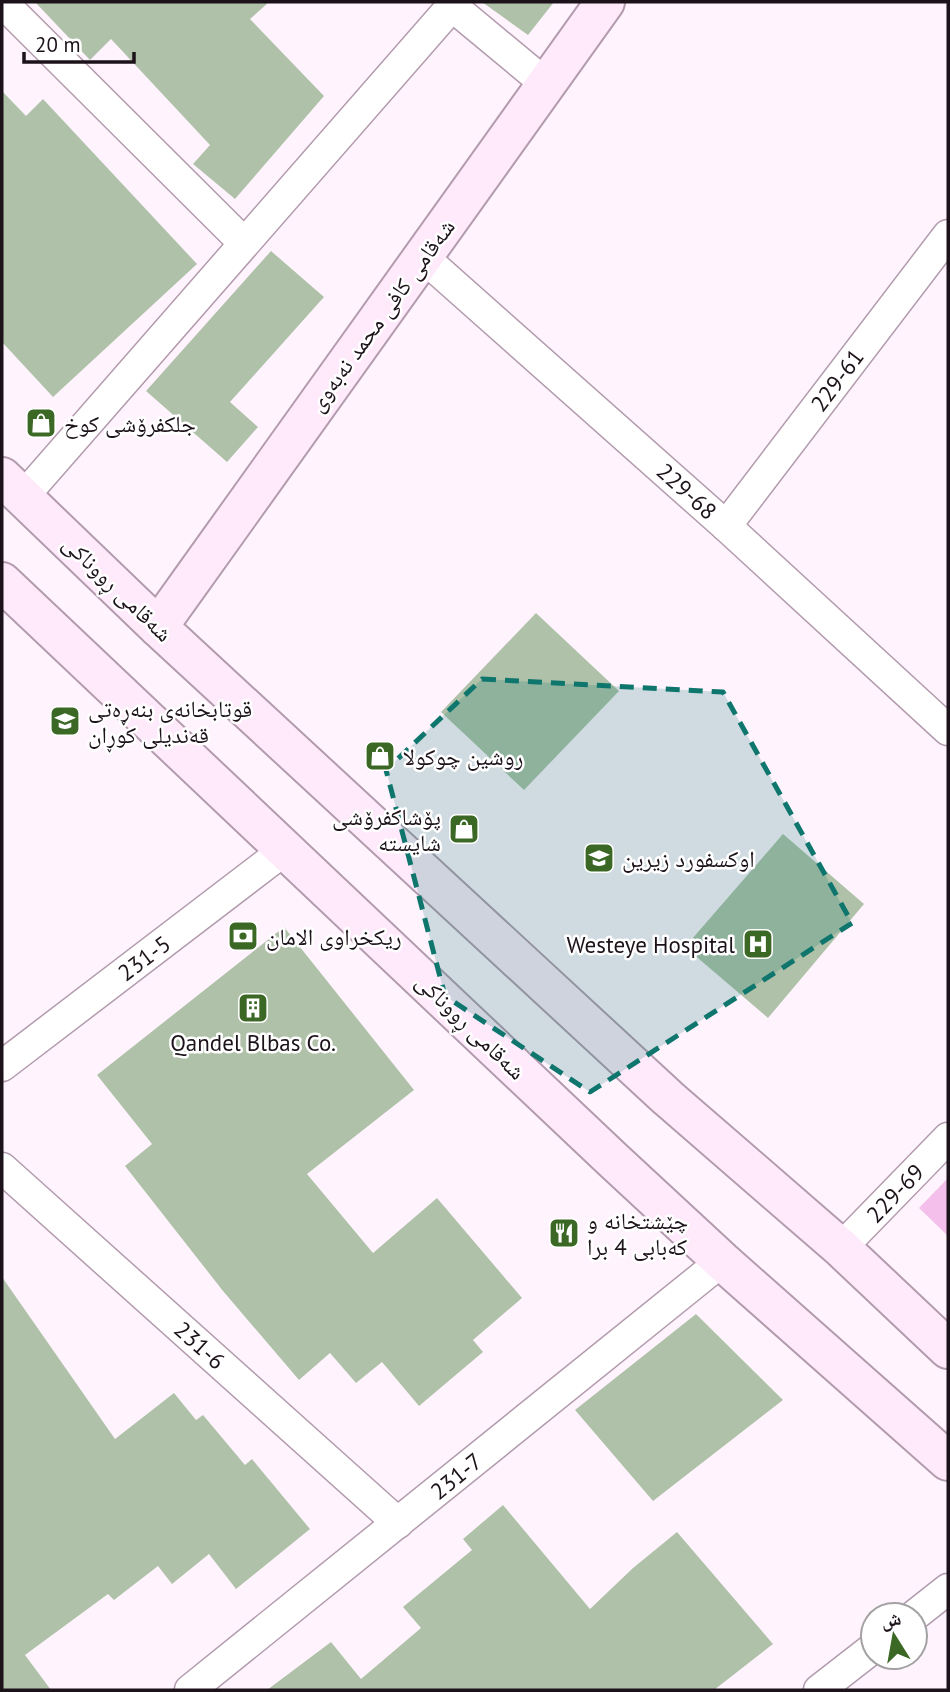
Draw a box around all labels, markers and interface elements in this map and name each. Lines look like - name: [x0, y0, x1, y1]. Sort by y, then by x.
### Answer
- scale bar: [24, 21, 135, 65]
- text: 20 m: [35, 31, 81, 58]
- street label: شەقامی کافی محمد نەبەوی: [301, 213, 461, 417]
- street label: 229-61: [804, 343, 870, 417]
- shop icon: جلکفرۆشی کوخ: [24, 406, 58, 440]
- place label: جلکفرۆشی کوخ: [64, 409, 196, 439]
- street label: 229-68: [651, 456, 723, 526]
- street label: شەقامی ڕووناکی: [54, 528, 179, 650]
- place label: قوتابخانەی بنەڕەتی قەندیلی کوڕان: [88, 694, 252, 752]
- school or university icon: قوتابخانەی بنەڕەتی قەندیلی کوڕان: [48, 704, 82, 738]
- shop icon: روشين چوكولا: [363, 739, 397, 773]
- place label: روشين چوكولا: [403, 742, 523, 771]
- place label: پۆشاکفرۆشی شایستە: [332, 802, 441, 857]
- shop icon: پۆشاکفرۆشی شایستە: [447, 812, 481, 846]
- school or university icon: اوكسفورد زيرين: [582, 841, 616, 875]
- place label: اوكسفورد زيرين: [622, 844, 755, 873]
- bank icon: ريكخراوى الامان: [226, 919, 260, 953]
- place label: ريكخراوى الامان: [266, 922, 402, 951]
- hospital icon: Westeye Hospital: [741, 927, 775, 961]
- street label: 231-5: [112, 929, 176, 987]
- place label: Westeye Hospital: [567, 930, 735, 959]
- street label: شەقامی ڕووناکی: [407, 966, 532, 1088]
- building icon: Qandel Blbas Co.: [236, 991, 270, 1025]
- place label: Qandel Blbas Co.: [170, 1028, 336, 1057]
- street label: 229-69: [860, 1157, 930, 1229]
- place label: چێشتخانە و کەبابی 4 برا: [587, 1206, 688, 1261]
- restaurant icon: چێشتخانە و کەبابی 4 برا: [547, 1216, 581, 1250]
- street label: 231-6: [169, 1315, 231, 1375]
- street label: 231-7: [424, 1446, 488, 1506]
- north arrow: [859, 1601, 929, 1671]
- text: ش: [879, 1606, 903, 1633]

